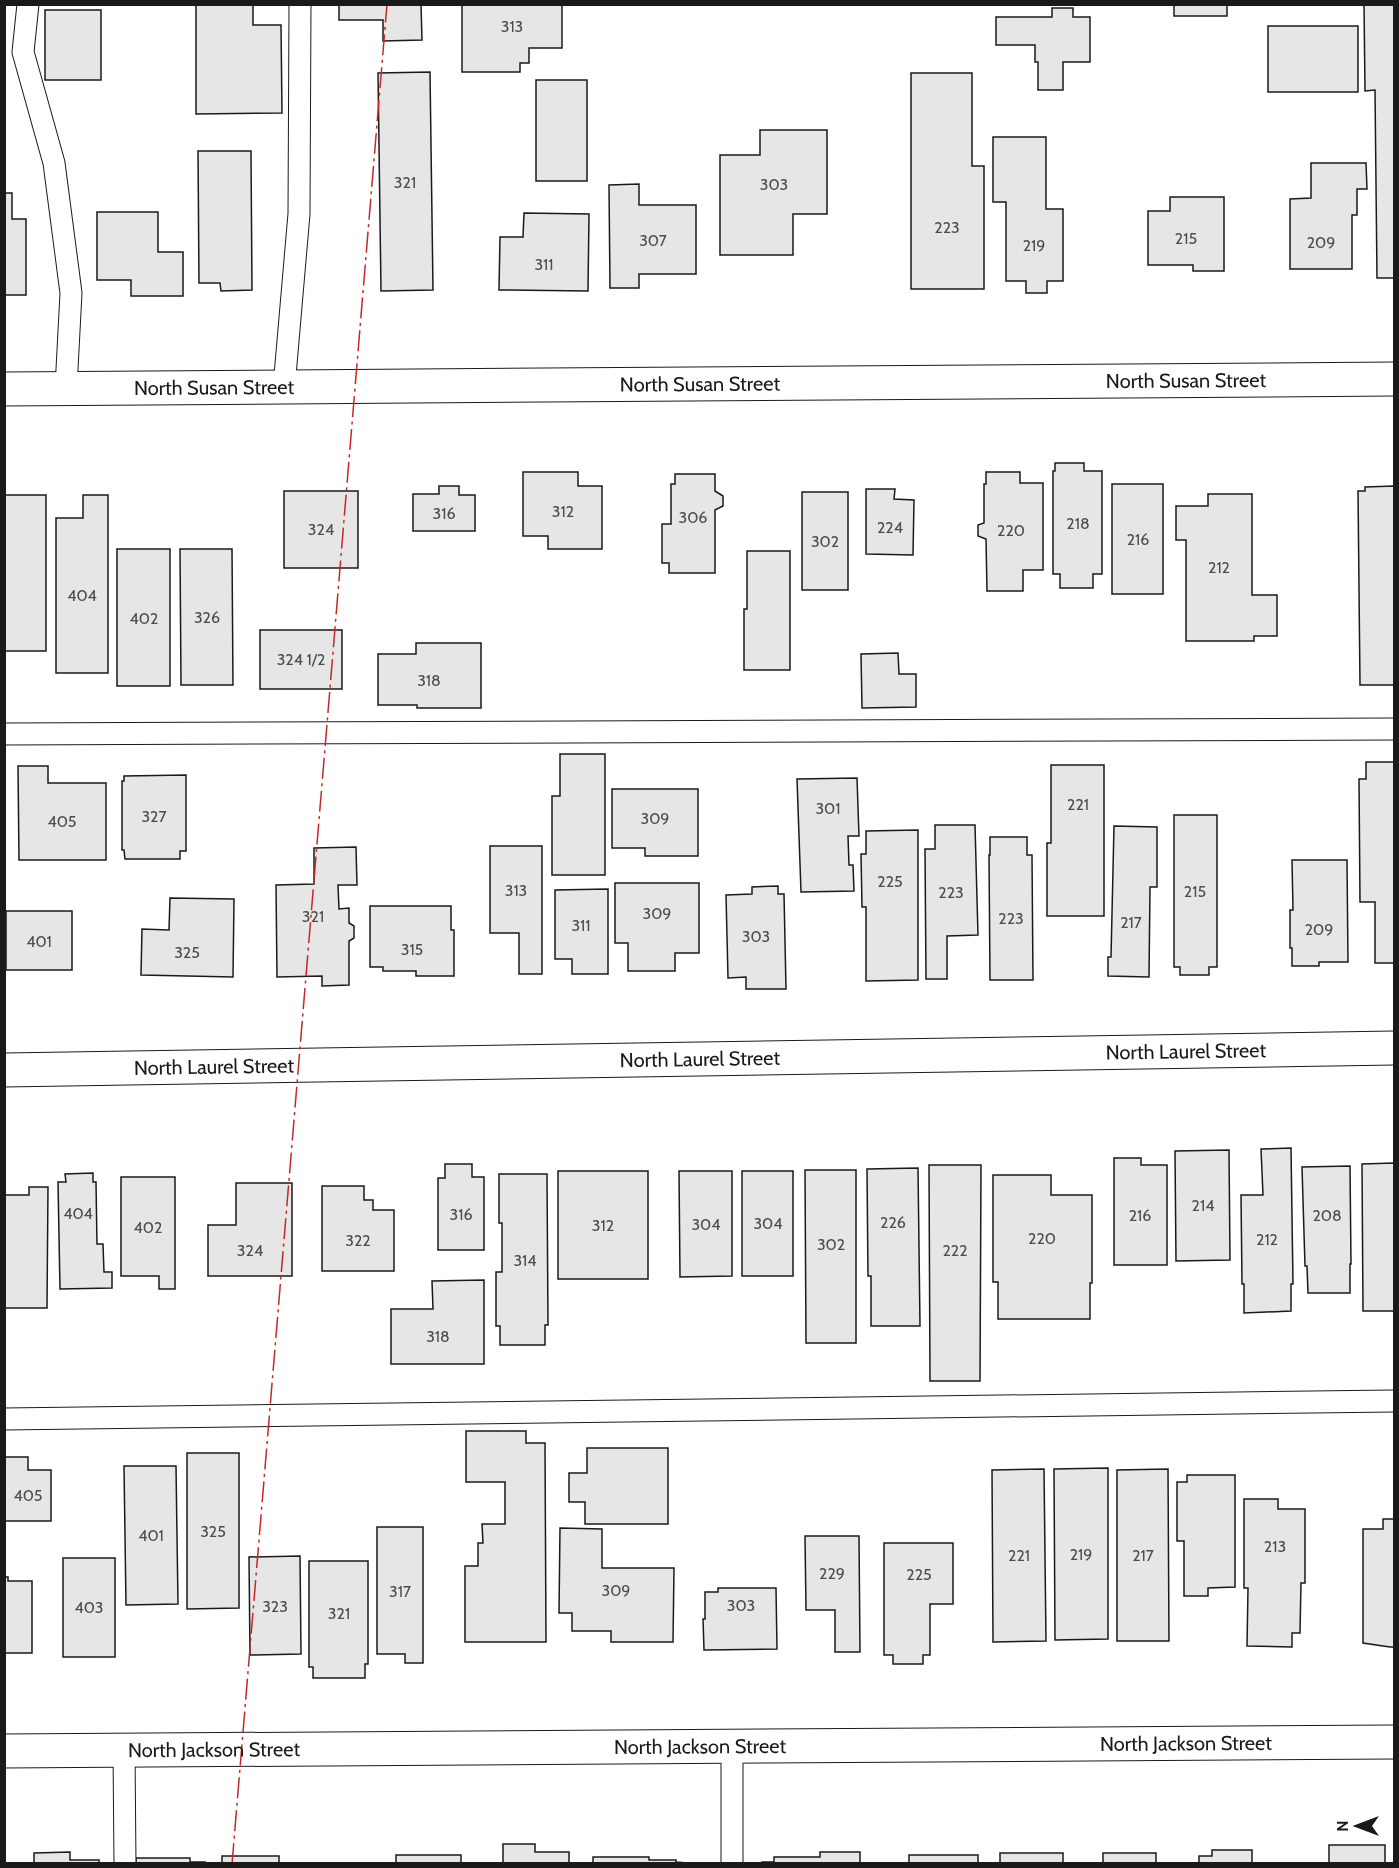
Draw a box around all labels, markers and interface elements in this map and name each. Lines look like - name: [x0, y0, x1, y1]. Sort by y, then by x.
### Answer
- house number: 313: [501, 17, 523, 36]
- house number: 321: [394, 173, 416, 192]
- house number: 303: [760, 175, 788, 194]
- house number: 223: [934, 218, 960, 237]
- house number: 215: [1175, 229, 1197, 248]
- house number: 307: [639, 231, 667, 250]
- house number: 209: [1307, 233, 1335, 252]
- house number: 219: [1023, 236, 1045, 255]
- house number: 311: [534, 255, 554, 274]
- street label: North Susan Street: [1106, 368, 1266, 393]
- street label: North Susan Street: [620, 371, 780, 397]
- street label: North Susan Street: [134, 375, 294, 400]
- house number: 312: [552, 502, 574, 521]
- house number: 316: [433, 504, 455, 523]
- house number: 306: [679, 508, 707, 527]
- house number: 218: [1066, 514, 1090, 533]
- house number: 224: [877, 518, 903, 537]
- house number: 324: [308, 520, 334, 539]
- house number: 220: [997, 521, 1025, 540]
- house number: 216: [1127, 530, 1149, 549]
- house number: 302: [811, 532, 839, 551]
- house number: 212: [1208, 558, 1230, 577]
- house number: 404: [67, 586, 97, 605]
- house number: 326: [194, 608, 220, 627]
- house number: 402: [130, 609, 158, 628]
- house number: 324 1/2: [277, 650, 325, 669]
- house number: 318: [417, 671, 441, 690]
- house number: 221: [1067, 795, 1089, 814]
- house number: 301: [815, 799, 841, 818]
- house number: 327: [141, 807, 167, 826]
- house number: 309: [641, 809, 669, 828]
- house number: 405: [47, 812, 77, 831]
- house number: 225: [877, 872, 903, 891]
- house number: 313: [505, 881, 527, 900]
- house number: 215: [1184, 882, 1206, 901]
- house number: 223: [938, 883, 964, 902]
- house number: 309: [643, 904, 671, 923]
- house number: 321: [302, 907, 324, 926]
- house number: 223: [998, 909, 1024, 928]
- house number: 217: [1120, 913, 1142, 932]
- house number: 311: [571, 916, 591, 935]
- house number: 209: [1305, 920, 1333, 939]
- house number: 303: [742, 927, 770, 946]
- house number: 401: [26, 932, 52, 951]
- house number: 315: [401, 940, 423, 959]
- house number: 325: [174, 943, 200, 962]
- street label: North Laurel Street: [1105, 1038, 1266, 1065]
- street label: North Laurel Street: [620, 1046, 781, 1072]
- street label: North Laurel Street: [134, 1053, 295, 1080]
- house number: 214: [1192, 1196, 1214, 1215]
- house number: 404: [63, 1204, 93, 1223]
- house number: 316: [450, 1205, 472, 1224]
- house number: 216: [1129, 1206, 1151, 1225]
- house number: 208: [1312, 1206, 1342, 1225]
- house number: 226: [880, 1213, 906, 1232]
- house number: 304: [753, 1214, 783, 1233]
- house number: 304: [691, 1215, 721, 1234]
- house number: 312: [592, 1216, 614, 1235]
- house number: 402: [134, 1218, 162, 1237]
- house number: 220: [1028, 1229, 1056, 1248]
- house number: 212: [1256, 1230, 1278, 1249]
- house number: 322: [345, 1231, 371, 1250]
- house number: 302: [817, 1235, 845, 1254]
- house number: 324: [237, 1241, 263, 1260]
- house number: 222: [942, 1241, 968, 1260]
- house number: 314: [513, 1251, 537, 1270]
- house number: 318: [426, 1327, 450, 1346]
- house number: 405: [13, 1486, 43, 1505]
- house number: 325: [200, 1522, 226, 1541]
- house number: 401: [138, 1526, 164, 1545]
- house number: 213: [1264, 1537, 1286, 1556]
- house number: 219: [1070, 1545, 1092, 1564]
- house number: 221: [1008, 1546, 1030, 1565]
- house number: 217: [1132, 1546, 1154, 1565]
- house number: 229: [819, 1564, 845, 1583]
- house number: 225: [906, 1565, 932, 1584]
- house number: 309: [602, 1581, 630, 1600]
- house number: 317: [389, 1582, 411, 1601]
- house number: 303: [727, 1596, 755, 1615]
- house number: 323: [262, 1597, 288, 1616]
- house number: 403: [74, 1598, 104, 1617]
- house number: 321: [328, 1604, 350, 1623]
- street label: North Jackson Street: [1100, 1731, 1272, 1756]
- street label: North Jackson Street: [614, 1734, 786, 1759]
- street label: North Jackson Street: [128, 1737, 300, 1762]
- north arrow: [1327, 1796, 1387, 1856]
- text: N: [1333, 1820, 1352, 1832]

